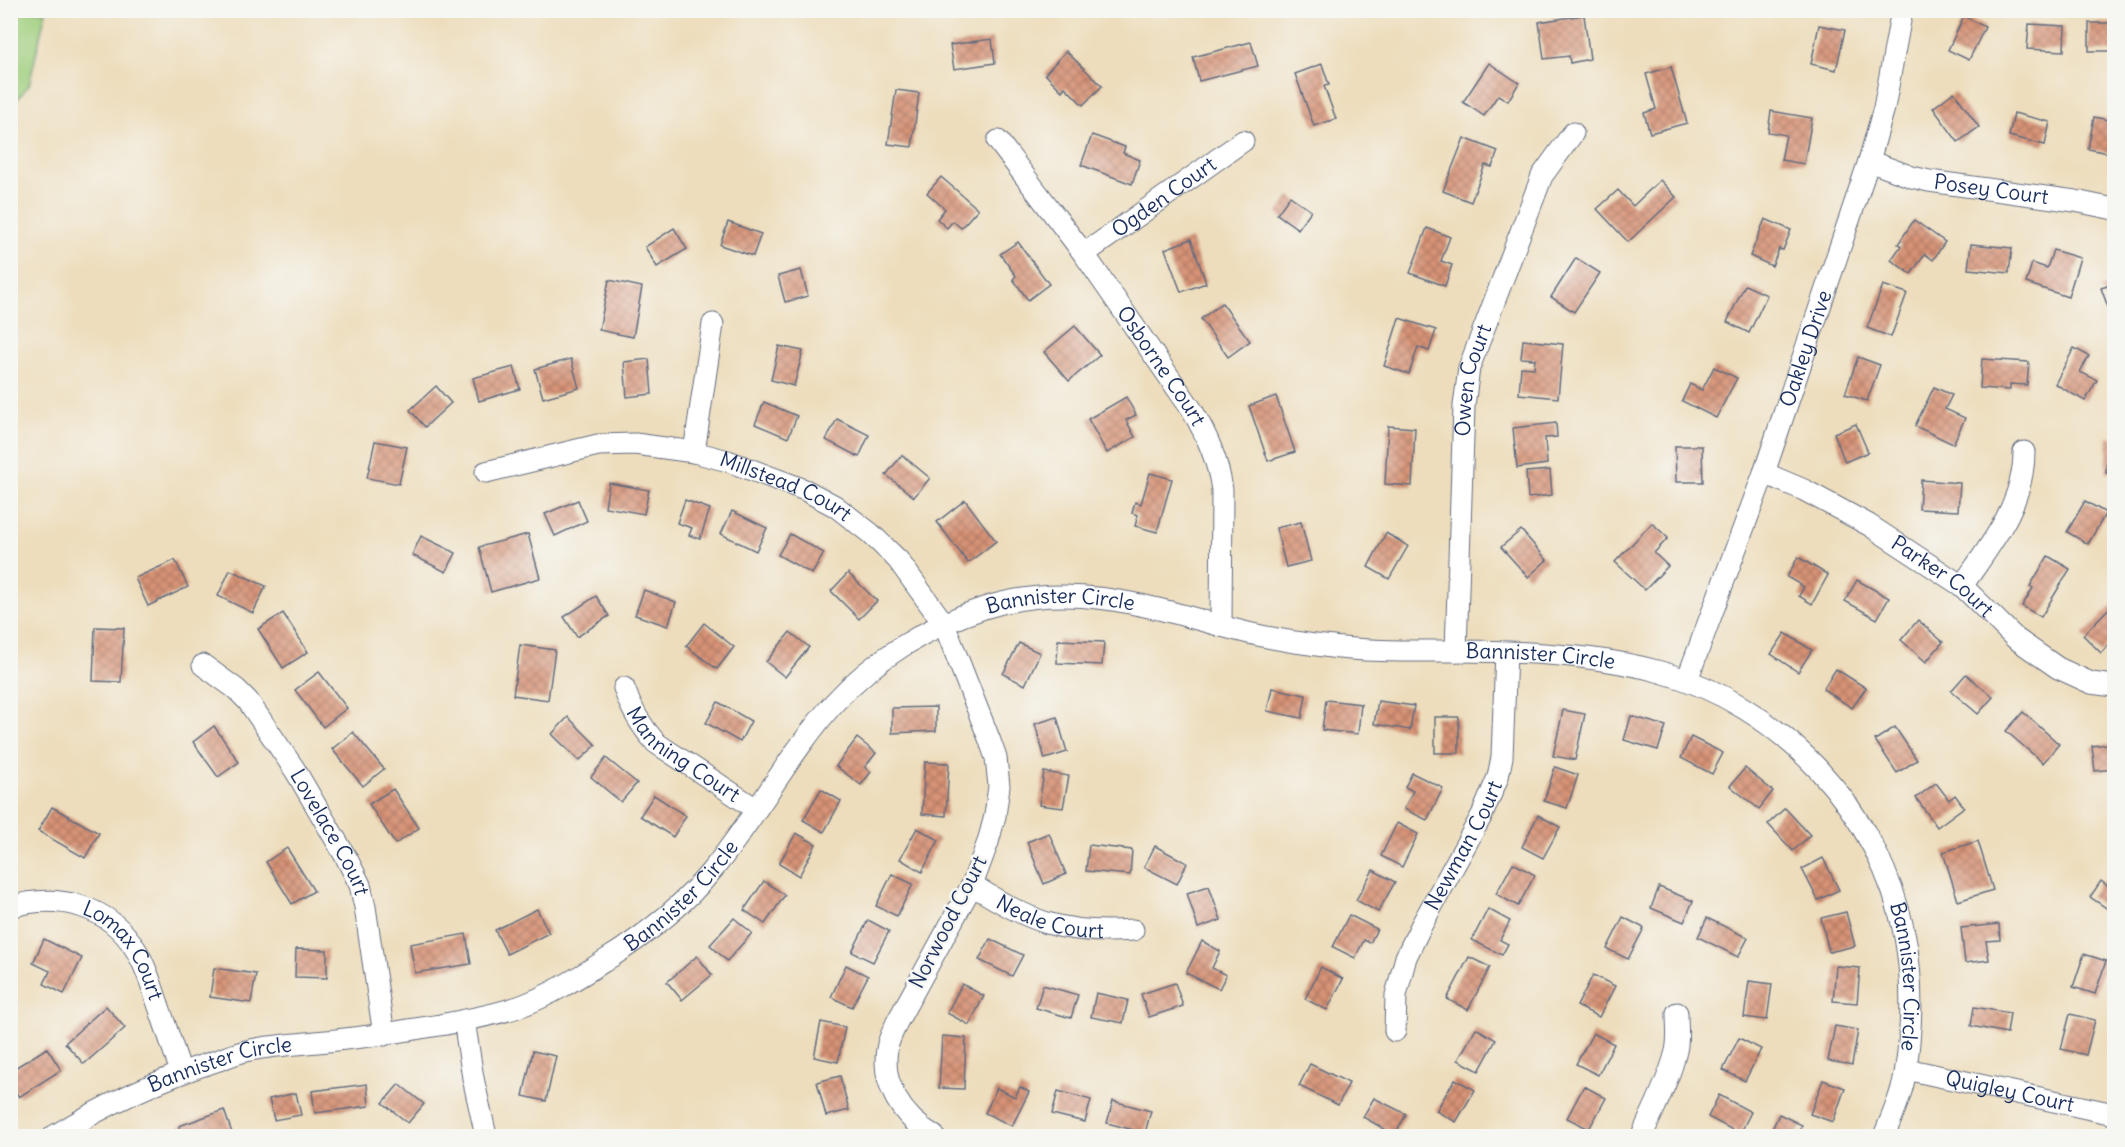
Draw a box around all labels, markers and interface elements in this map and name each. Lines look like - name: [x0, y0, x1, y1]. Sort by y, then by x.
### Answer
- street label: Ogden Court: [1106, 150, 1221, 243]
- street label: Posey Court: [1932, 168, 2050, 210]
- street label: Oakley Drive: [1773, 287, 1838, 411]
- street label: Osborne Court: [1111, 300, 1212, 430]
- street label: Owen Court: [1449, 320, 1497, 437]
- street label: Millstead Court: [716, 445, 857, 527]
- street label: Parker Court: [1886, 529, 2000, 623]
- street label: Bannister Circle: [983, 582, 1137, 620]
- street label: Bannister Circle: [1465, 637, 1617, 675]
- street label: Manning Court: [621, 702, 745, 808]
- street label: Lovelace Court: [284, 764, 376, 898]
- street label: Newman Court: [1418, 776, 1508, 915]
- street label: Bannister Circle: [619, 834, 744, 957]
- street label: Norwood Court: [903, 851, 993, 993]
- street label: Neale Court: [992, 888, 1104, 944]
- street label: Lomax Court: [79, 894, 170, 1003]
- street label: Bannister Circle: [1884, 899, 1925, 1052]
- street label: Bannister Circle: [143, 1030, 293, 1098]
- street label: Quigley Court: [1943, 1064, 2077, 1118]

